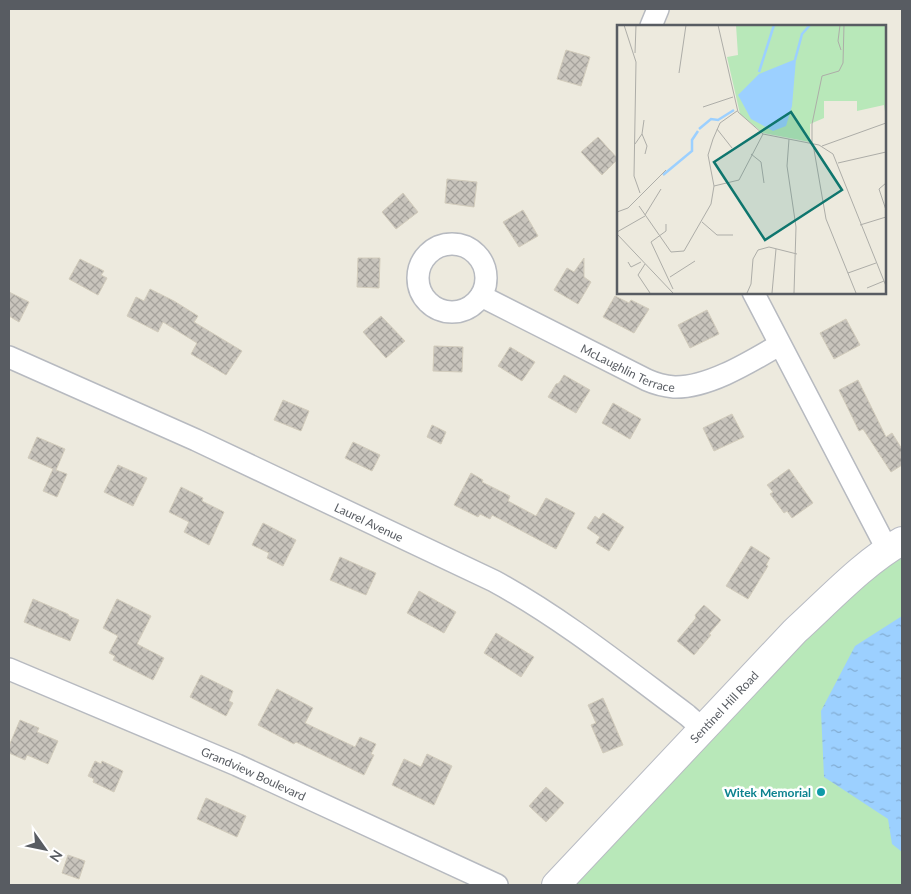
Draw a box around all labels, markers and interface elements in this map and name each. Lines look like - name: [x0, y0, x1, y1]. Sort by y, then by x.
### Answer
- inset map: [617, 25, 886, 294]
- street label: McLaughlin Terrace: [578, 340, 676, 395]
- street label: Laurel Avenue: [332, 499, 406, 545]
- street label: Sentinel Hill Road: [686, 667, 761, 746]
- street label: Grandview Boulevard: [199, 743, 308, 803]
- place label: Witek Memorial: [724, 785, 811, 800]
- marker: Witek Memorial: [815, 786, 827, 798]
- north arrow: [20, 824, 70, 874]
- text: N: [46, 847, 66, 866]

